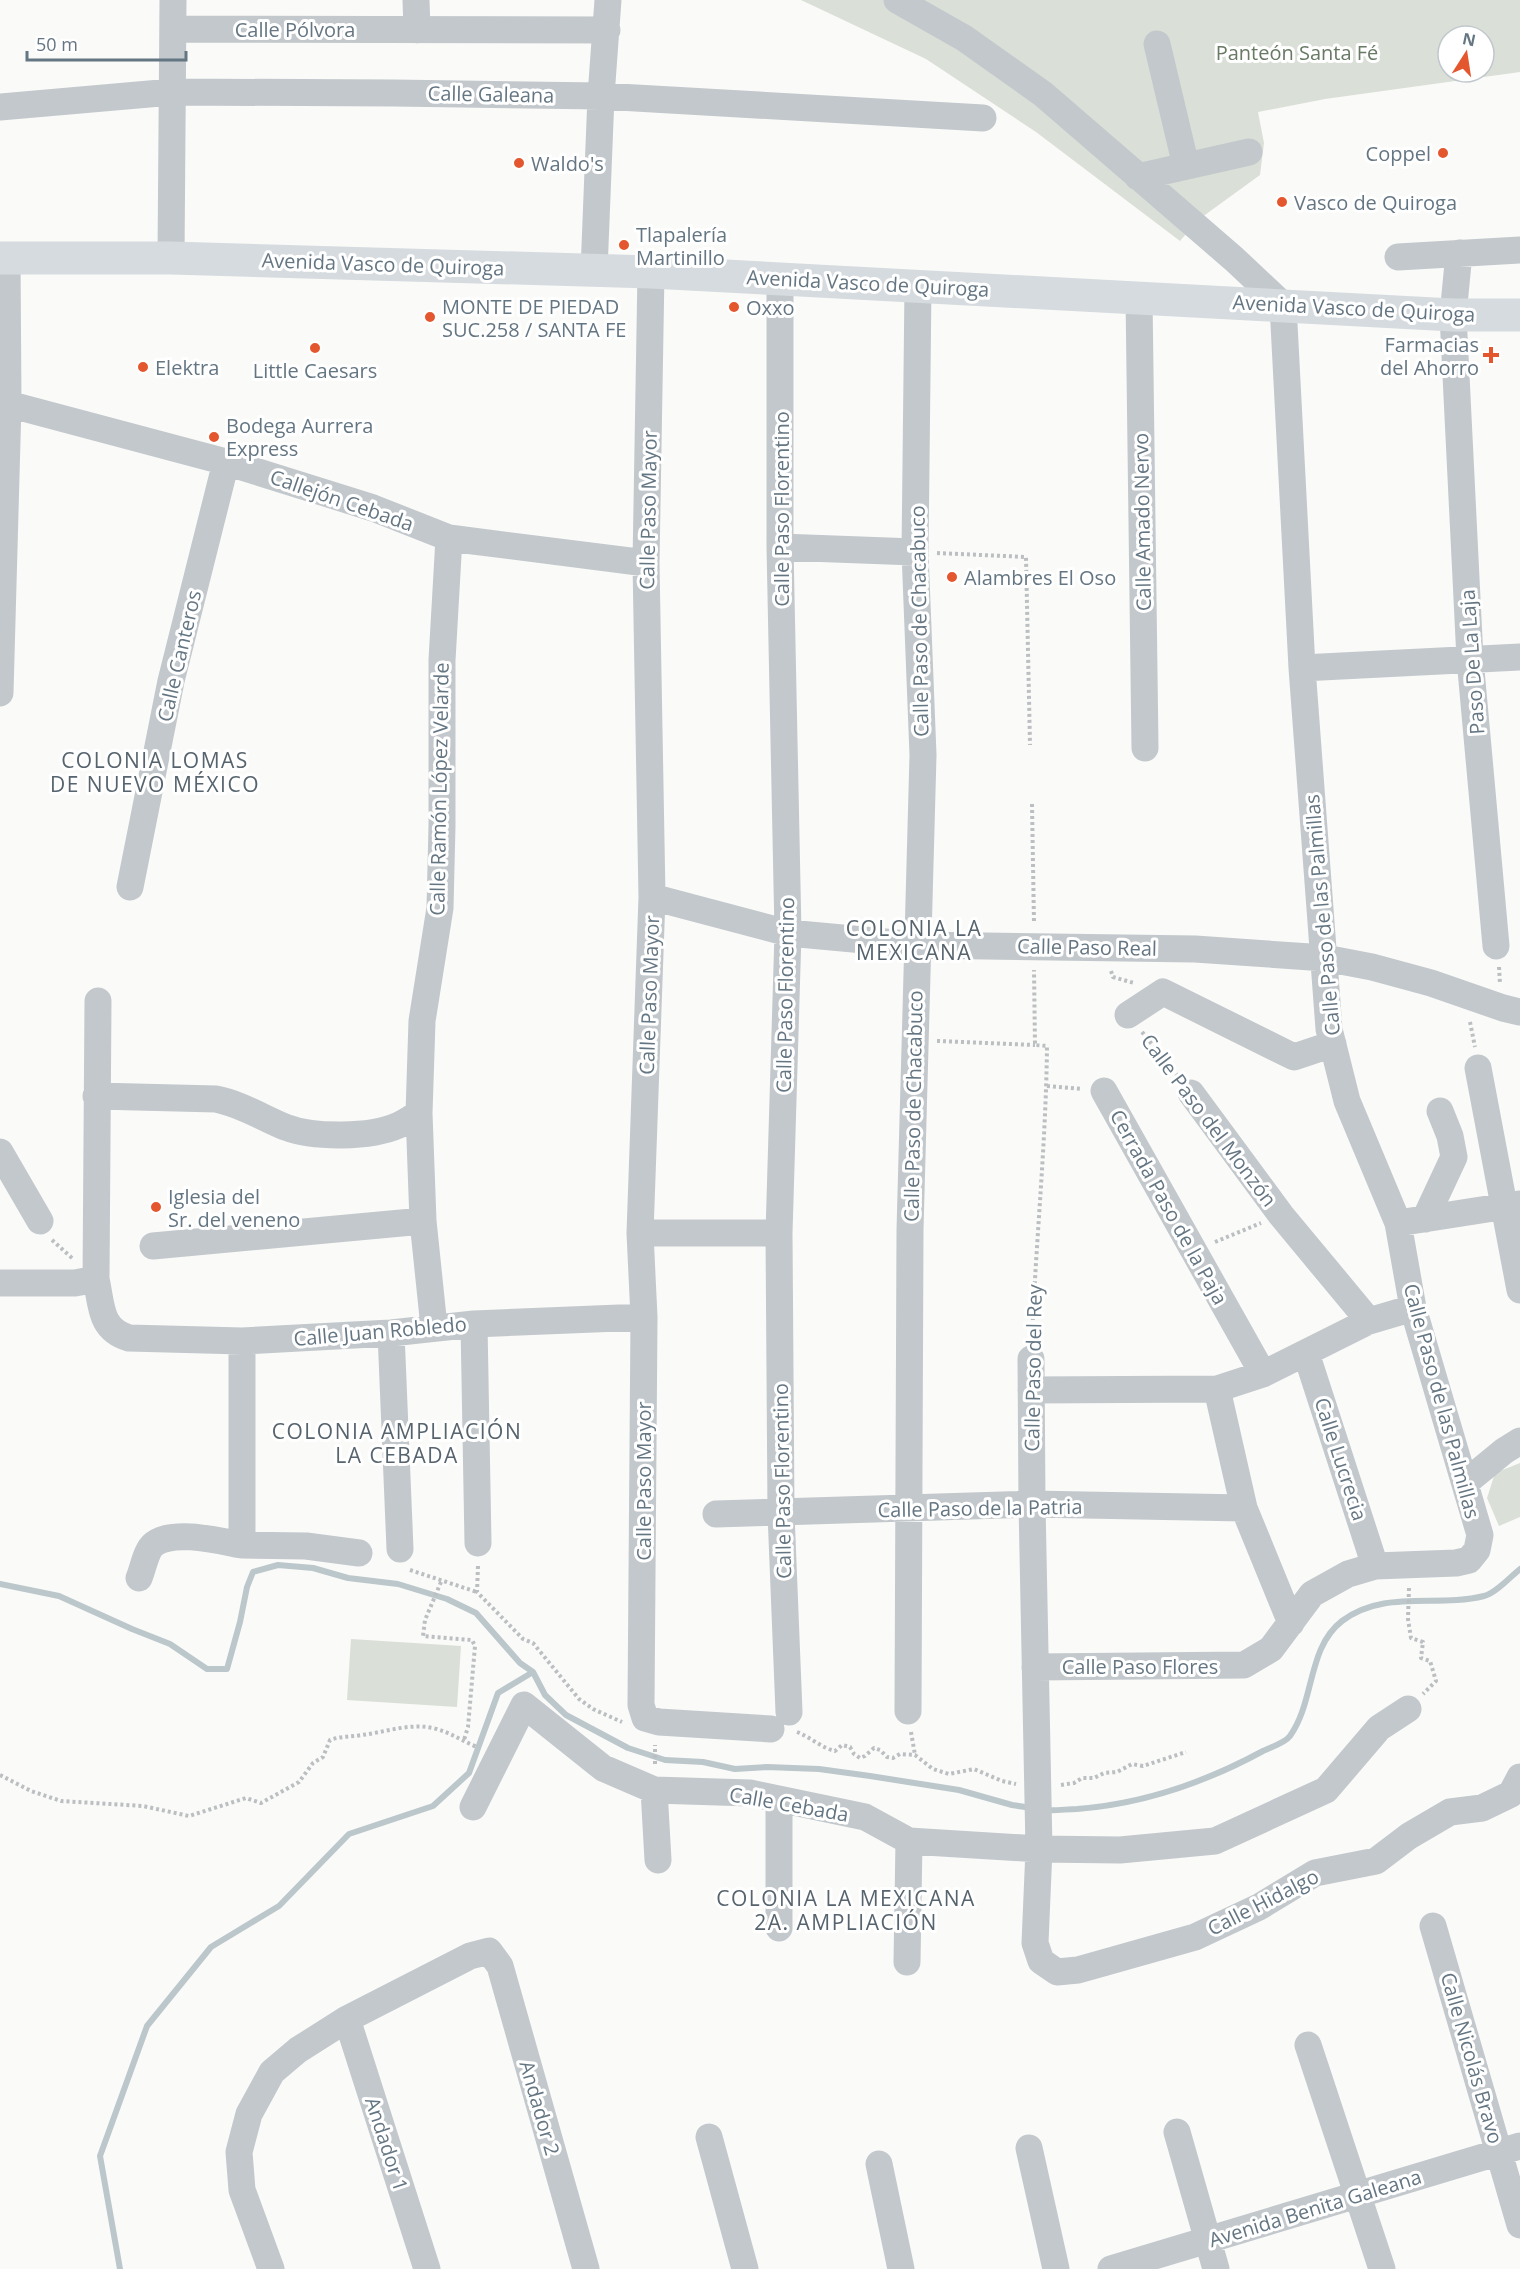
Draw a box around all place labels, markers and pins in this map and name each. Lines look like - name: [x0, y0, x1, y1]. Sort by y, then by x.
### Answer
- place label: Coppel: [1366, 140, 1431, 167]
- marker: Coppel: [1436, 146, 1450, 160]
- place label: Waldo's: [531, 150, 604, 177]
- marker: Waldo's: [512, 156, 526, 170]
- place label: Vasco de Quiroga: [1294, 189, 1457, 216]
- marker: Vasco de Quiroga: [1275, 195, 1289, 209]
- place label: Tlapalería Martinillo: [636, 221, 727, 271]
- marker: Tlapalería Martinillo: [617, 238, 631, 252]
- place label: MONTE DE PIEDAD SUC.258 / SANTA FE: [442, 293, 626, 343]
- place label: Oxxo: [746, 294, 795, 321]
- marker: Oxxo: [727, 300, 741, 314]
- marker: MONTE DE PIEDAD SUC.258 / SANTA FE: [423, 310, 437, 324]
- place label: Farmacias del Ahorro: [1380, 331, 1479, 381]
- marker: Little Caesars: [308, 341, 322, 355]
- marker: Farmacias del Ahorro: [1484, 348, 1498, 362]
- place label: Elektra: [155, 354, 219, 381]
- place label: Little Caesars: [253, 357, 377, 384]
- marker: Elektra: [136, 360, 150, 374]
- place label: Bodega Aurrera Express: [226, 412, 373, 462]
- marker: Bodega Aurrera Express: [207, 430, 221, 444]
- place label: Alambres El Oso: [964, 564, 1116, 591]
- marker: Alambres El Oso: [945, 570, 959, 584]
- place label: Iglesia del Sr. del veneno: [168, 1183, 300, 1233]
- marker: Iglesia del Sr. del veneno: [149, 1200, 163, 1214]

